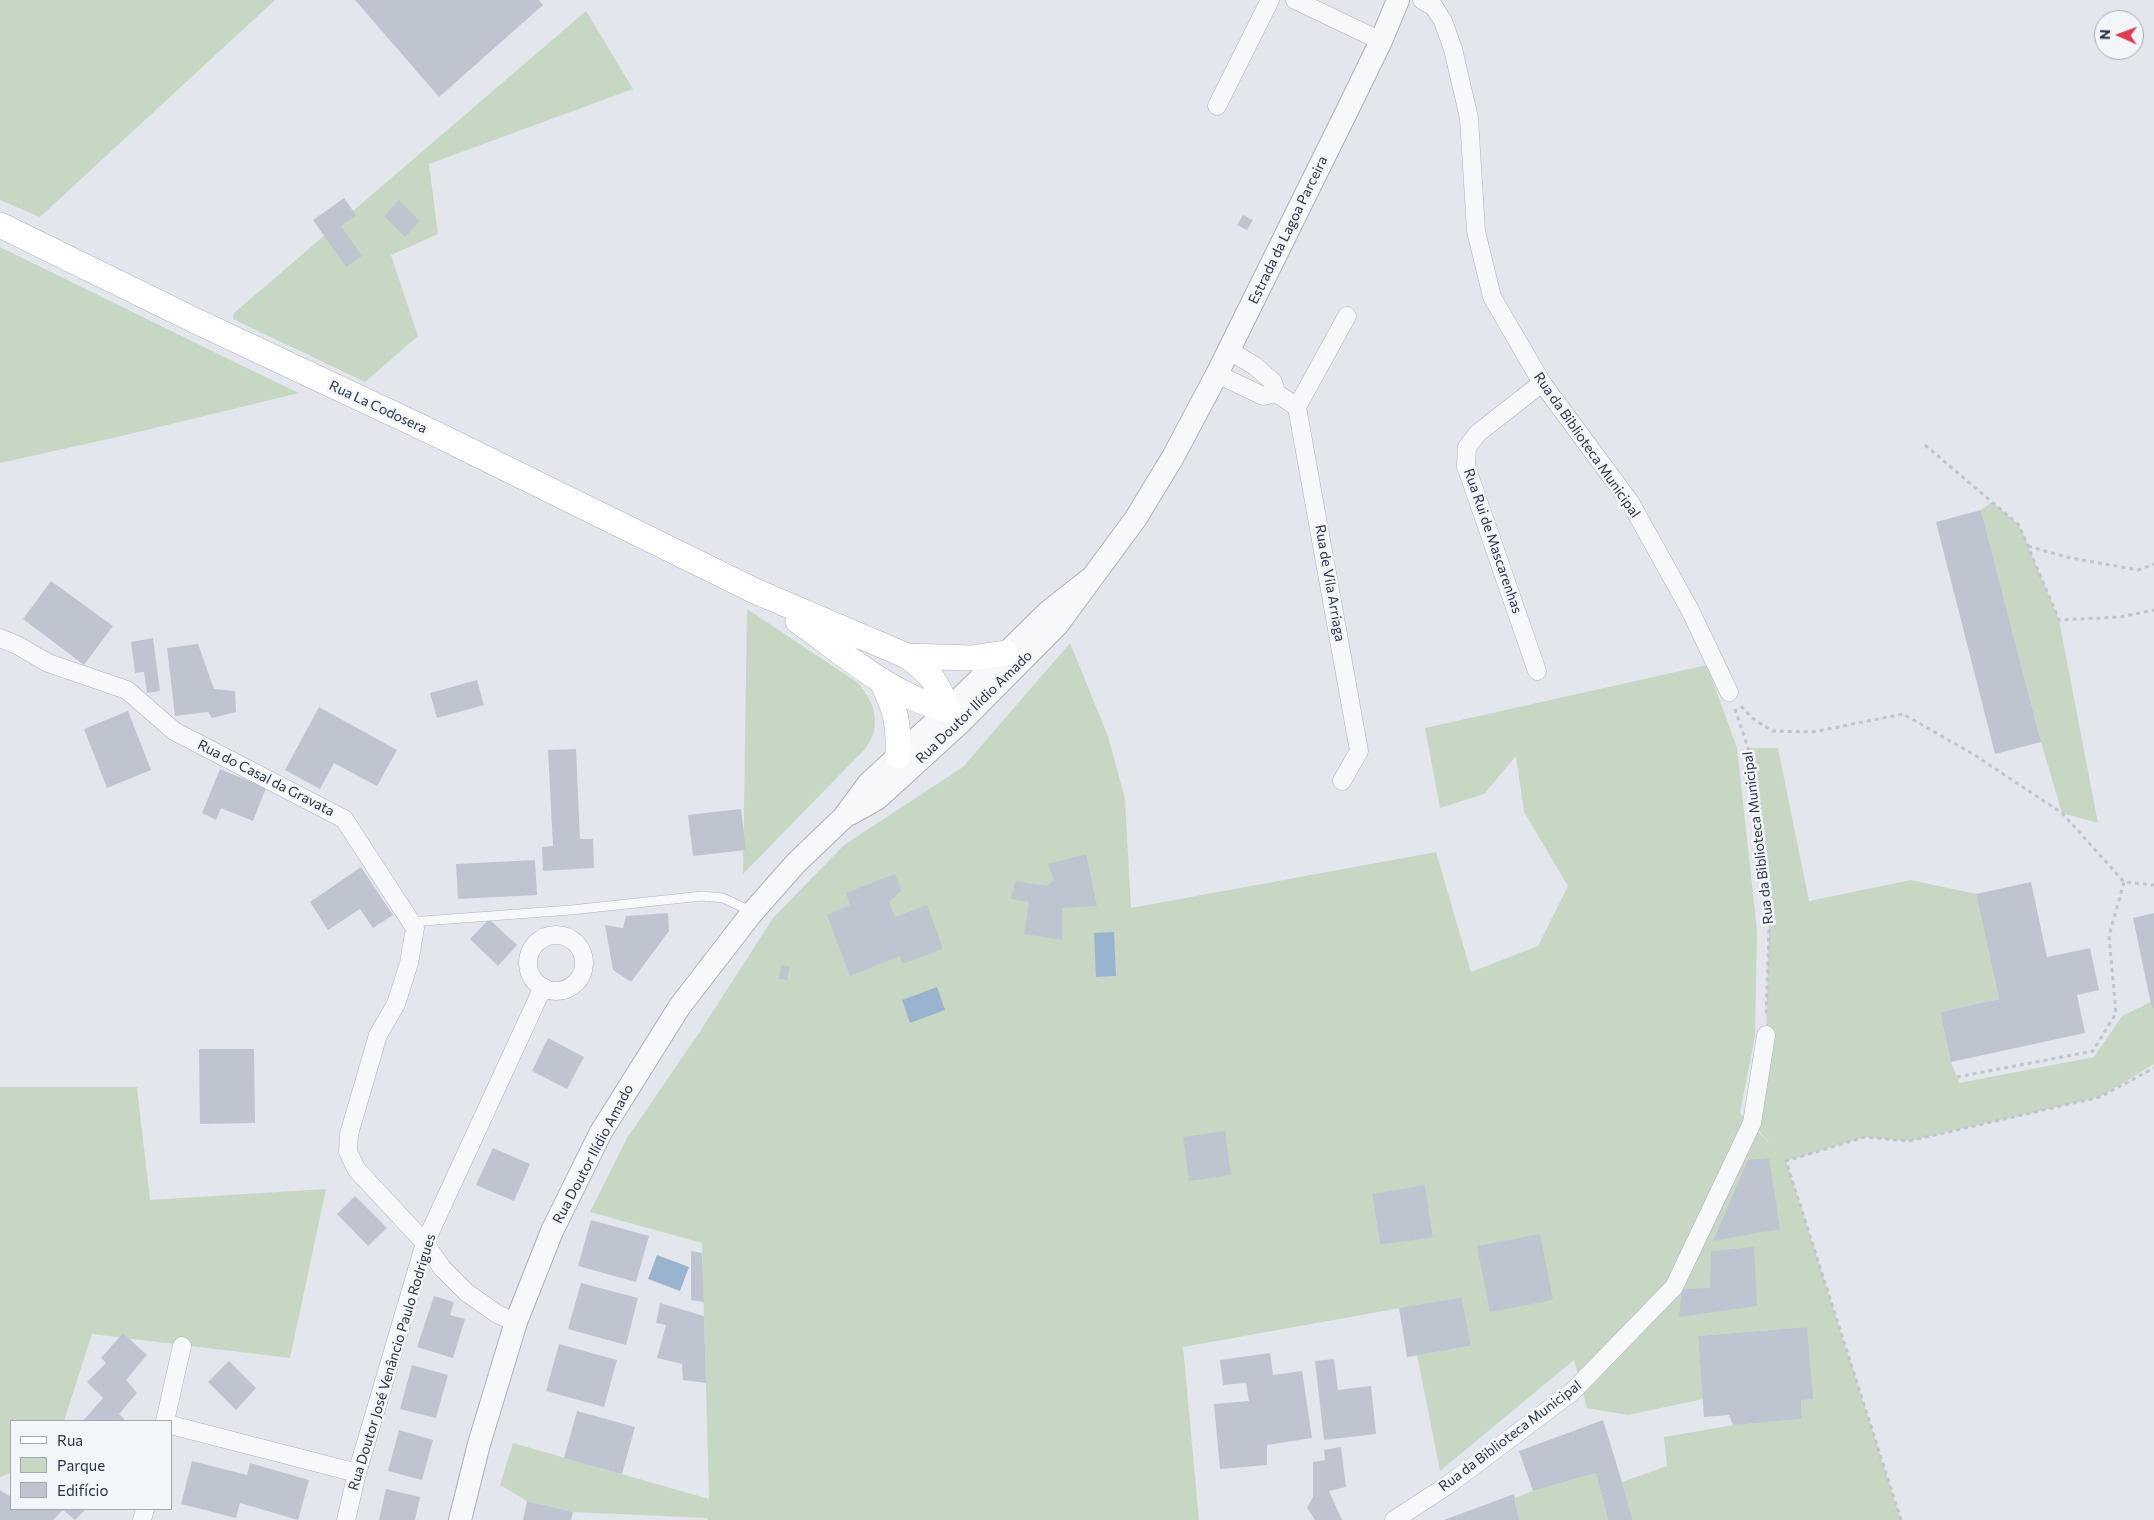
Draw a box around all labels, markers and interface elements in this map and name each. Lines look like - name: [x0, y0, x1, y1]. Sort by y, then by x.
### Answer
- north arrow: [2094, 10, 2144, 60]
- text: N: [2096, 29, 2113, 40]
- street label: Estrada da Lagoa Parceira: [1245, 153, 1331, 307]
- street label: Rua da Biblioteca Municipal: [1530, 369, 1644, 521]
- street label: Rua La Codosera: [326, 377, 430, 437]
- street label: Rua Rui de Mascarenhas: [1460, 466, 1526, 616]
- street label: Rua de Vila Arriaga: [1311, 523, 1349, 643]
- street label: Rua Doutor Ilídio Amado: [912, 647, 1036, 767]
- street label: Rua do Casal da Gravata: [195, 736, 337, 820]
- street label: Rua da Biblioteca Municipal: [1739, 751, 1777, 925]
- street label: Rua Doutor Ilídio Amado: [549, 1081, 637, 1227]
- street label: Rua Doutor José Venâncio Paulo Rodrigues: [345, 1232, 439, 1492]
- street label: Rua da Biblioteca Municipal: [1435, 1377, 1585, 1495]
- legend: [10, 1420, 172, 1510]
- text: Rua: [57, 1431, 83, 1449]
- text: Parque: [57, 1456, 105, 1474]
- text: Edifício: [57, 1481, 108, 1499]

